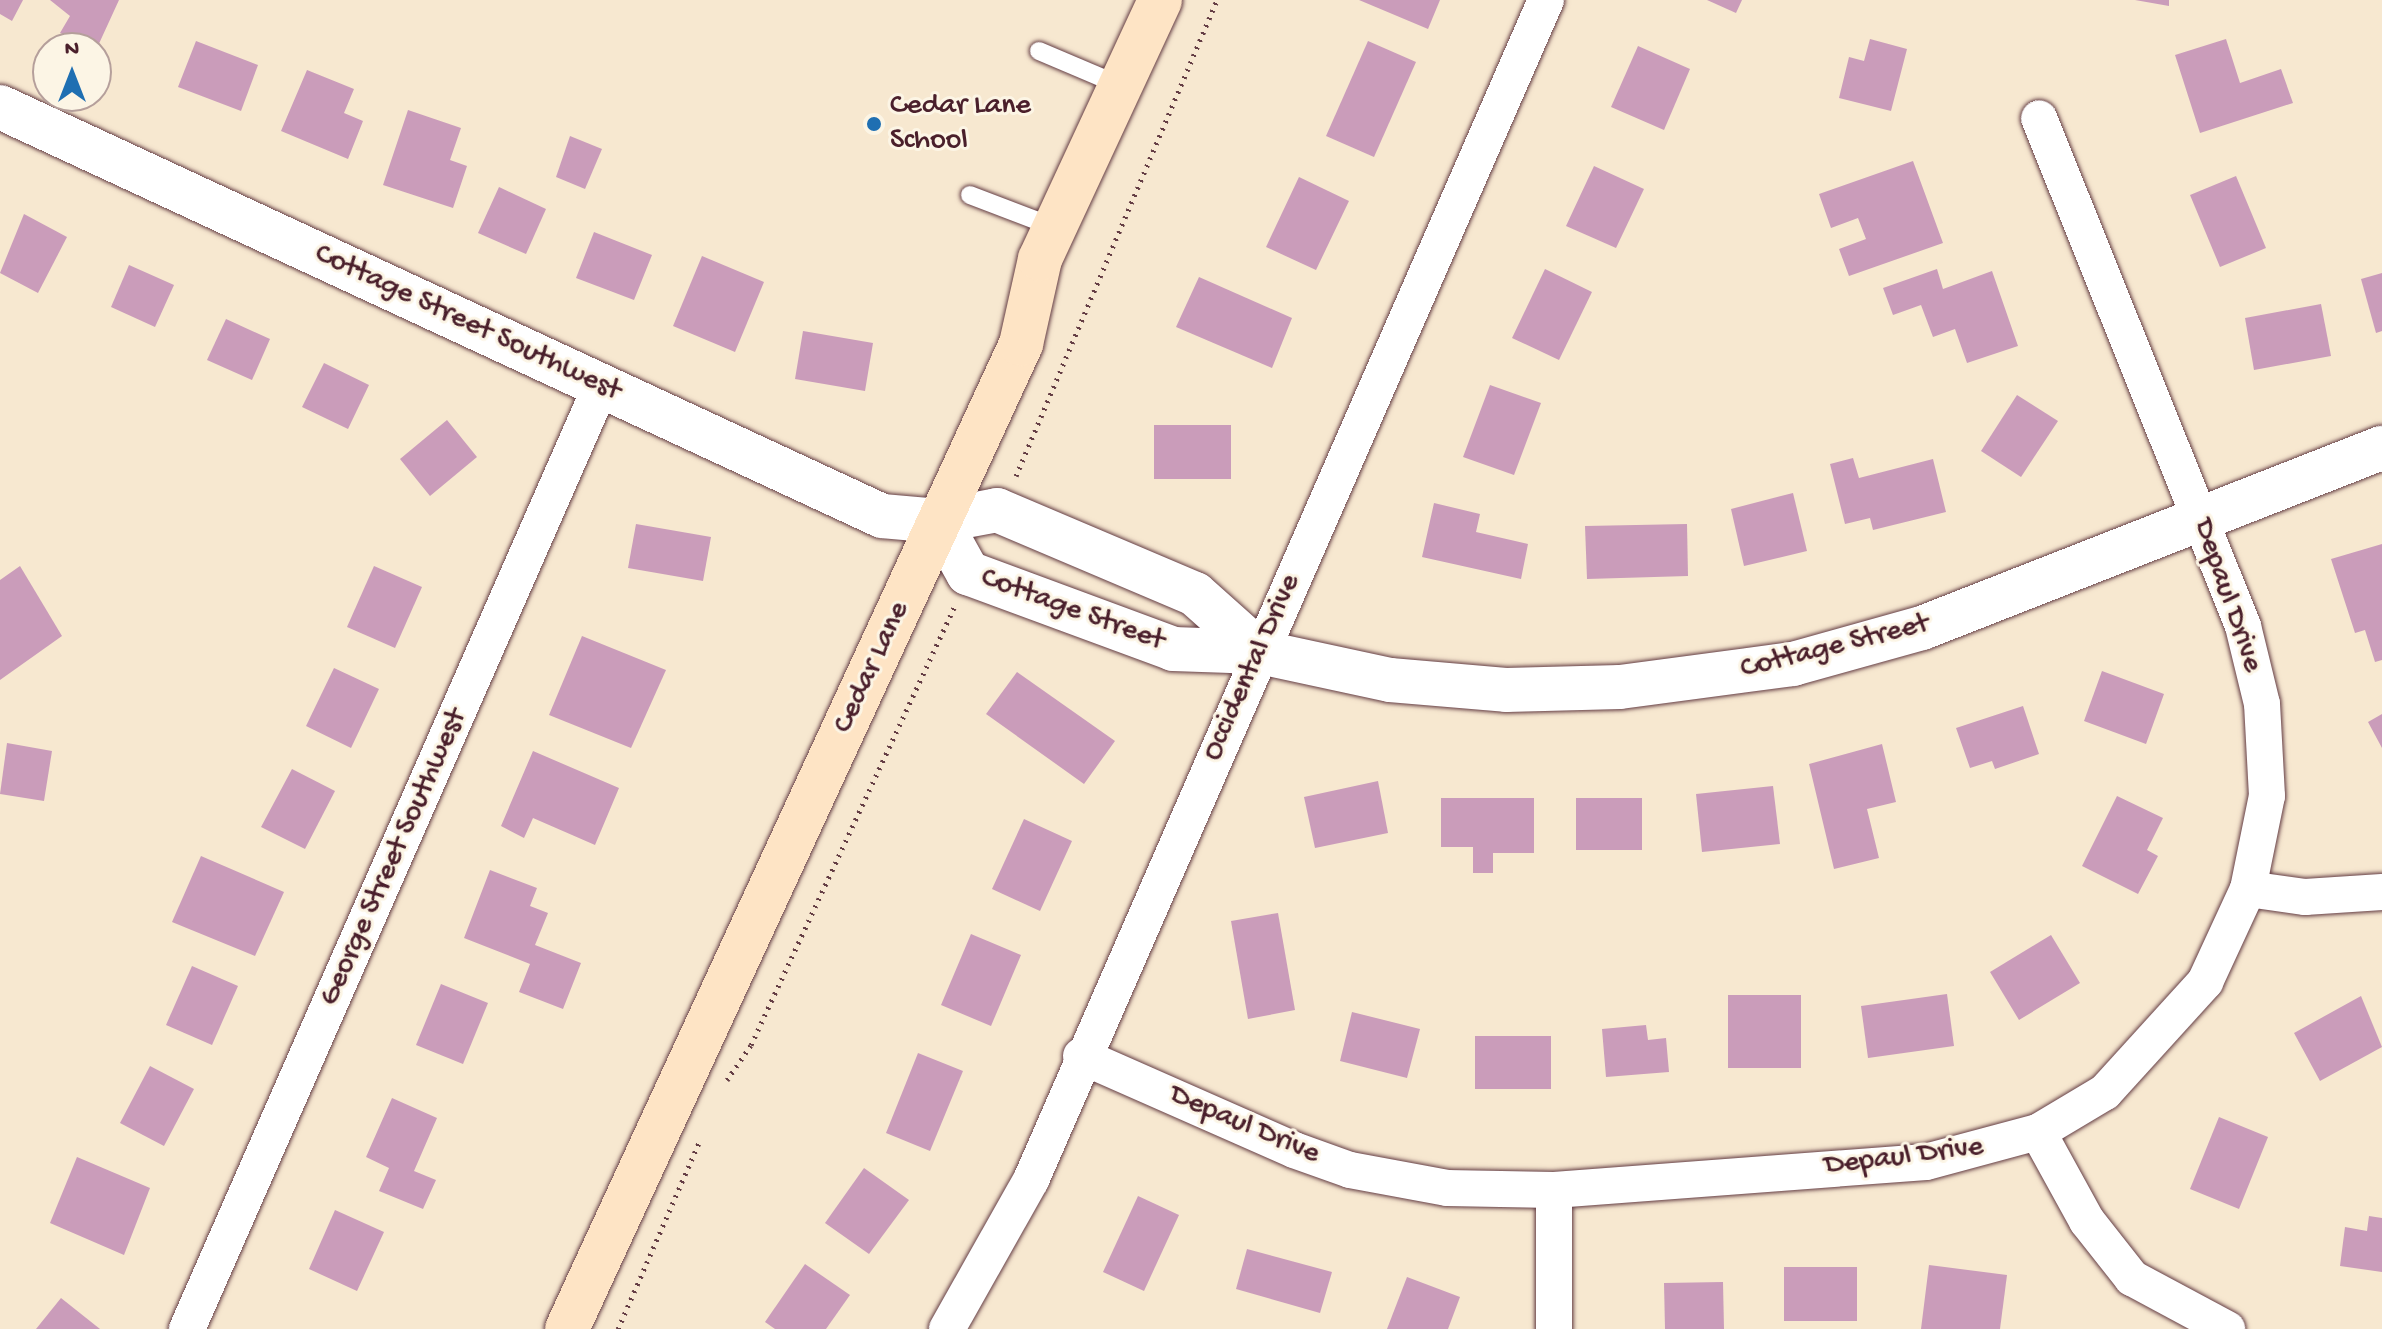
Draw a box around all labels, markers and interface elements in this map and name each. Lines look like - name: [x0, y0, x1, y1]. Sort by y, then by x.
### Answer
- north arrow: [32, 32, 112, 112]
- text: N: [65, 37, 79, 63]
- place label: Cedar Lane School: [890, 89, 1031, 160]
- marker: Cedar Lane School: [865, 115, 883, 133]
- street label: Cottage Street Southwest: [308, 237, 626, 411]
- street label: Depaul Drive: [2183, 515, 2269, 677]
- street label: Cottage Street: [975, 561, 1169, 661]
- street label: Occidental Drive: [1196, 569, 1310, 767]
- street label: Cedar Lane: [827, 596, 919, 740]
- street label: Cottage Street: [1737, 607, 1933, 689]
- street label: George Street Southwest: [313, 704, 477, 1012]
- street label: Depaul Drive: [1163, 1078, 1325, 1174]
- street label: Depaul Drive: [1823, 1130, 1985, 1186]

